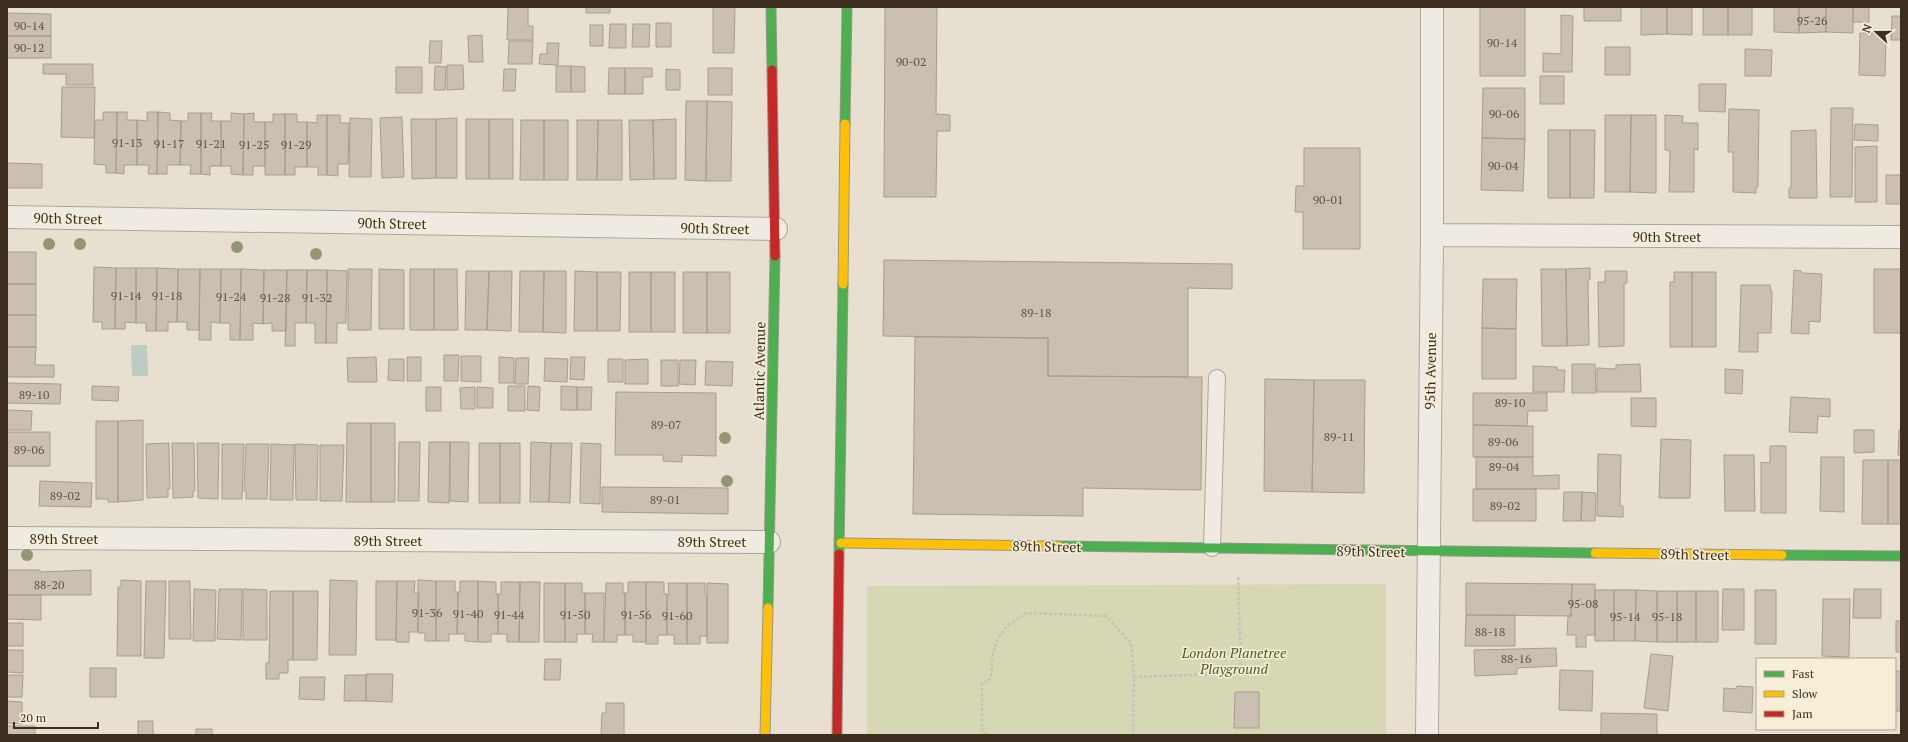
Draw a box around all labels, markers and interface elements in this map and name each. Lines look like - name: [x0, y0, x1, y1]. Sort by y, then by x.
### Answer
- north arrow: [1856, 12, 1896, 52]
- house number: 95-26: [1797, 13, 1828, 28]
- house number: 90-14: [14, 18, 45, 33]
- text: N: [1859, 21, 1875, 35]
- house number: 90-14: [1487, 35, 1518, 50]
- house number: 90-12: [14, 40, 44, 55]
- house number: 90-02: [896, 54, 926, 69]
- house number: 90-06: [1489, 106, 1520, 121]
- house number: 91-13: [112, 135, 142, 150]
- house number: 91-17: [154, 136, 184, 151]
- house number: 91-21: [196, 136, 226, 151]
- house number: 91-25: [239, 137, 269, 152]
- house number: 91-29: [281, 137, 311, 152]
- house number: 90-04: [1488, 158, 1519, 173]
- house number: 90-01: [1313, 192, 1343, 207]
- street label: 90th Street: [33, 208, 104, 228]
- street label: 90th Street: [357, 213, 428, 233]
- street label: 90th Street: [680, 218, 751, 238]
- street label: 90th Street: [1632, 227, 1702, 246]
- house number: 91-14: [111, 288, 142, 303]
- house number: 91-18: [152, 288, 182, 303]
- house number: 91-24: [216, 289, 247, 304]
- house number: 91-28: [260, 290, 290, 305]
- house number: 91-32: [302, 290, 332, 305]
- house number: 89-18: [1021, 305, 1051, 320]
- street label: Atlantic Avenue: [749, 322, 769, 420]
- street label: 95th Avenue: [1420, 332, 1440, 410]
- house number: 89-10: [19, 387, 49, 402]
- house number: 89-10: [1495, 395, 1525, 410]
- house number: 89-07: [651, 417, 681, 432]
- house number: 89-11: [1324, 429, 1354, 444]
- house number: 89-06: [1488, 434, 1519, 449]
- house number: 89-06: [14, 442, 45, 457]
- house number: 89-04: [1489, 459, 1520, 474]
- house number: 89-02: [50, 488, 80, 503]
- house number: 89-01: [650, 492, 680, 507]
- house number: 89-02: [1490, 498, 1520, 513]
- street label: 89th Street: [29, 529, 99, 548]
- street label: 89th Street: [353, 531, 423, 550]
- street label: 89th Street: [677, 532, 747, 551]
- street label: 89th Street: [1012, 536, 1083, 556]
- street label: 89th Street: [1336, 541, 1407, 561]
- street label: 89th Street: [1660, 544, 1731, 564]
- house number: 88-20: [34, 577, 64, 592]
- house number: 95-08: [1568, 596, 1598, 611]
- house number: 91-36: [412, 605, 443, 620]
- house number: 91-40: [453, 606, 483, 621]
- house number: 91-44: [494, 607, 525, 622]
- house number: 91-50: [560, 607, 590, 622]
- house number: 91-56: [621, 607, 652, 622]
- house number: 91-60: [662, 608, 692, 623]
- house number: 95-14: [1610, 609, 1641, 624]
- house number: 95-18: [1652, 609, 1682, 624]
- house number: 88-18: [1475, 624, 1505, 639]
- park label: London Planetree Playground: [1181, 643, 1287, 678]
- house number: 88-16: [1501, 651, 1532, 666]
- legend: [1756, 658, 1896, 730]
- text: Fast: [1792, 666, 1815, 681]
- text: Slow: [1792, 686, 1818, 701]
- scale bar: [14, 704, 98, 730]
- text: Jam: [1792, 706, 1813, 721]
- text: 20 m: [20, 710, 47, 725]

